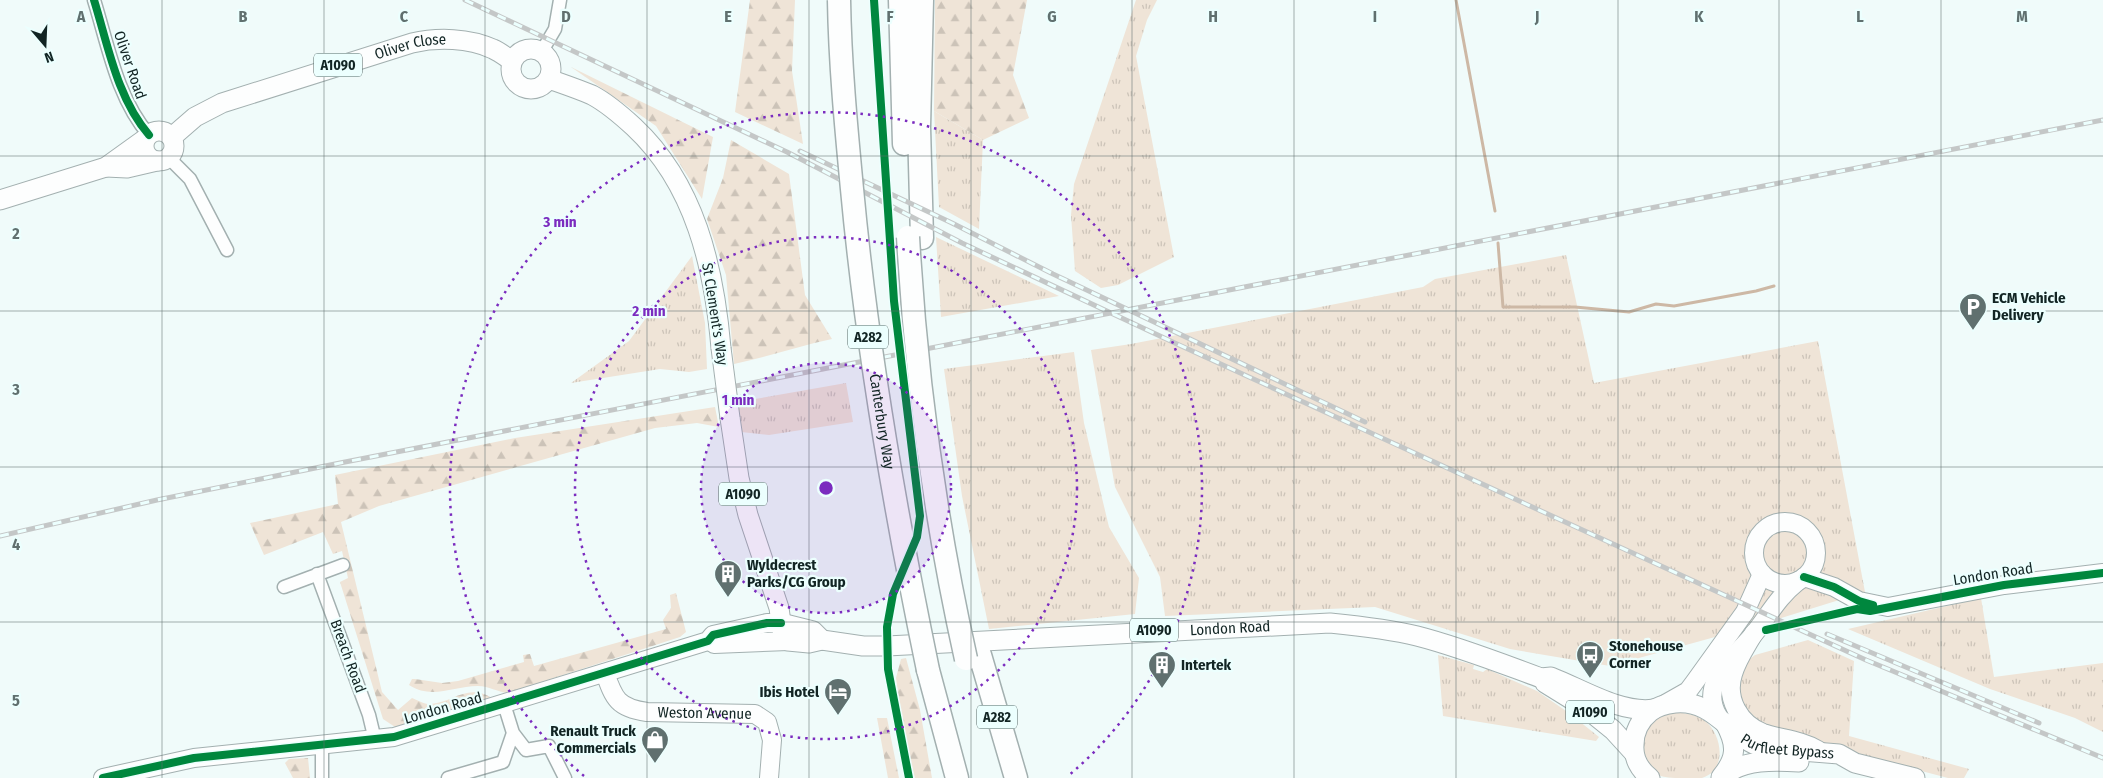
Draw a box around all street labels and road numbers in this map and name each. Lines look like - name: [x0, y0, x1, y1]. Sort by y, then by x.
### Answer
- street label: Oliver Road: [110, 28, 150, 102]
- street label: Oliver Close: [372, 30, 446, 63]
- road number: A1090: [314, 54, 362, 76]
- street label: St Clement's Way: [698, 261, 732, 367]
- road number: A282: [848, 326, 888, 348]
- street label: Canterbury Way: [866, 373, 899, 471]
- road number: A1090: [719, 482, 767, 506]
- street label: London Road: [1952, 559, 2034, 589]
- street label: Breach Road: [326, 617, 370, 695]
- street label: London Road: [1189, 617, 1271, 639]
- road number: A1090: [1130, 618, 1178, 642]
- street label: London Road: [402, 688, 484, 728]
- road number: A1090: [1566, 700, 1614, 724]
- street label: Weston Avenue: [658, 703, 752, 723]
- road number: A282: [977, 706, 1017, 729]
- street label: Purfleet Bypass: [1737, 730, 1835, 763]

